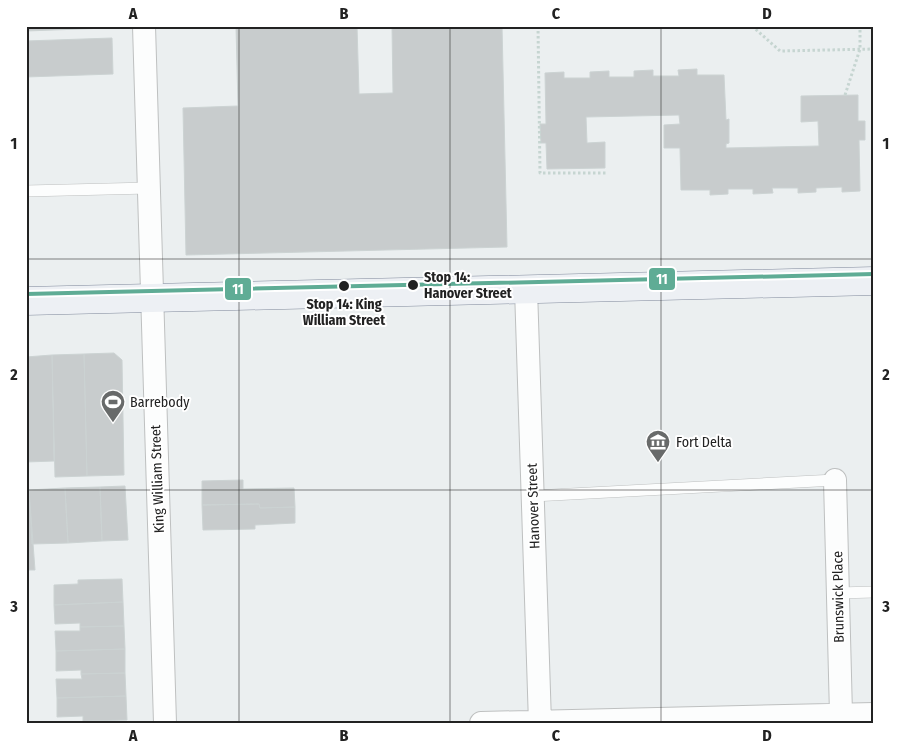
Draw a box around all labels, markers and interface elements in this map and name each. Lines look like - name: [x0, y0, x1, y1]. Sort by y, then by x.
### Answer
- text: A: [128, 4, 138, 23]
- text: B: [340, 4, 349, 23]
- text: C: [552, 4, 561, 23]
- text: D: [762, 4, 772, 23]
- text: 1: [11, 134, 17, 153]
- text: 1: [883, 134, 889, 153]
- line badge: 11: [648, 267, 676, 291]
- place label: Stop 14: Hanover Street: [424, 269, 513, 302]
- text: 11: [656, 271, 668, 288]
- line badge: 11: [224, 277, 252, 301]
- marker: Stop 14: Hanover Street: [406, 278, 420, 292]
- marker: Stop 14: King William Street: [337, 279, 351, 293]
- text: 11: [232, 281, 244, 298]
- place label: Stop 14: King William Street: [303, 296, 386, 329]
- text: 2: [9, 365, 18, 384]
- text: 2: [881, 365, 890, 384]
- sports icon: Barrebody: [100, 389, 126, 423]
- place label: Barrebody: [130, 394, 190, 411]
- street label: King William Street: [147, 424, 168, 533]
- museum icon: Fort Delta: [645, 429, 671, 463]
- place label: Fort Delta: [676, 434, 732, 451]
- street label: Hanover Street: [523, 462, 543, 549]
- street label: Brunswick Place: [829, 551, 848, 643]
- text: 3: [9, 597, 18, 616]
- text: 3: [881, 597, 890, 616]
- text: A: [128, 726, 138, 745]
- text: B: [340, 726, 349, 745]
- text: C: [552, 726, 561, 745]
- text: D: [762, 726, 772, 745]

